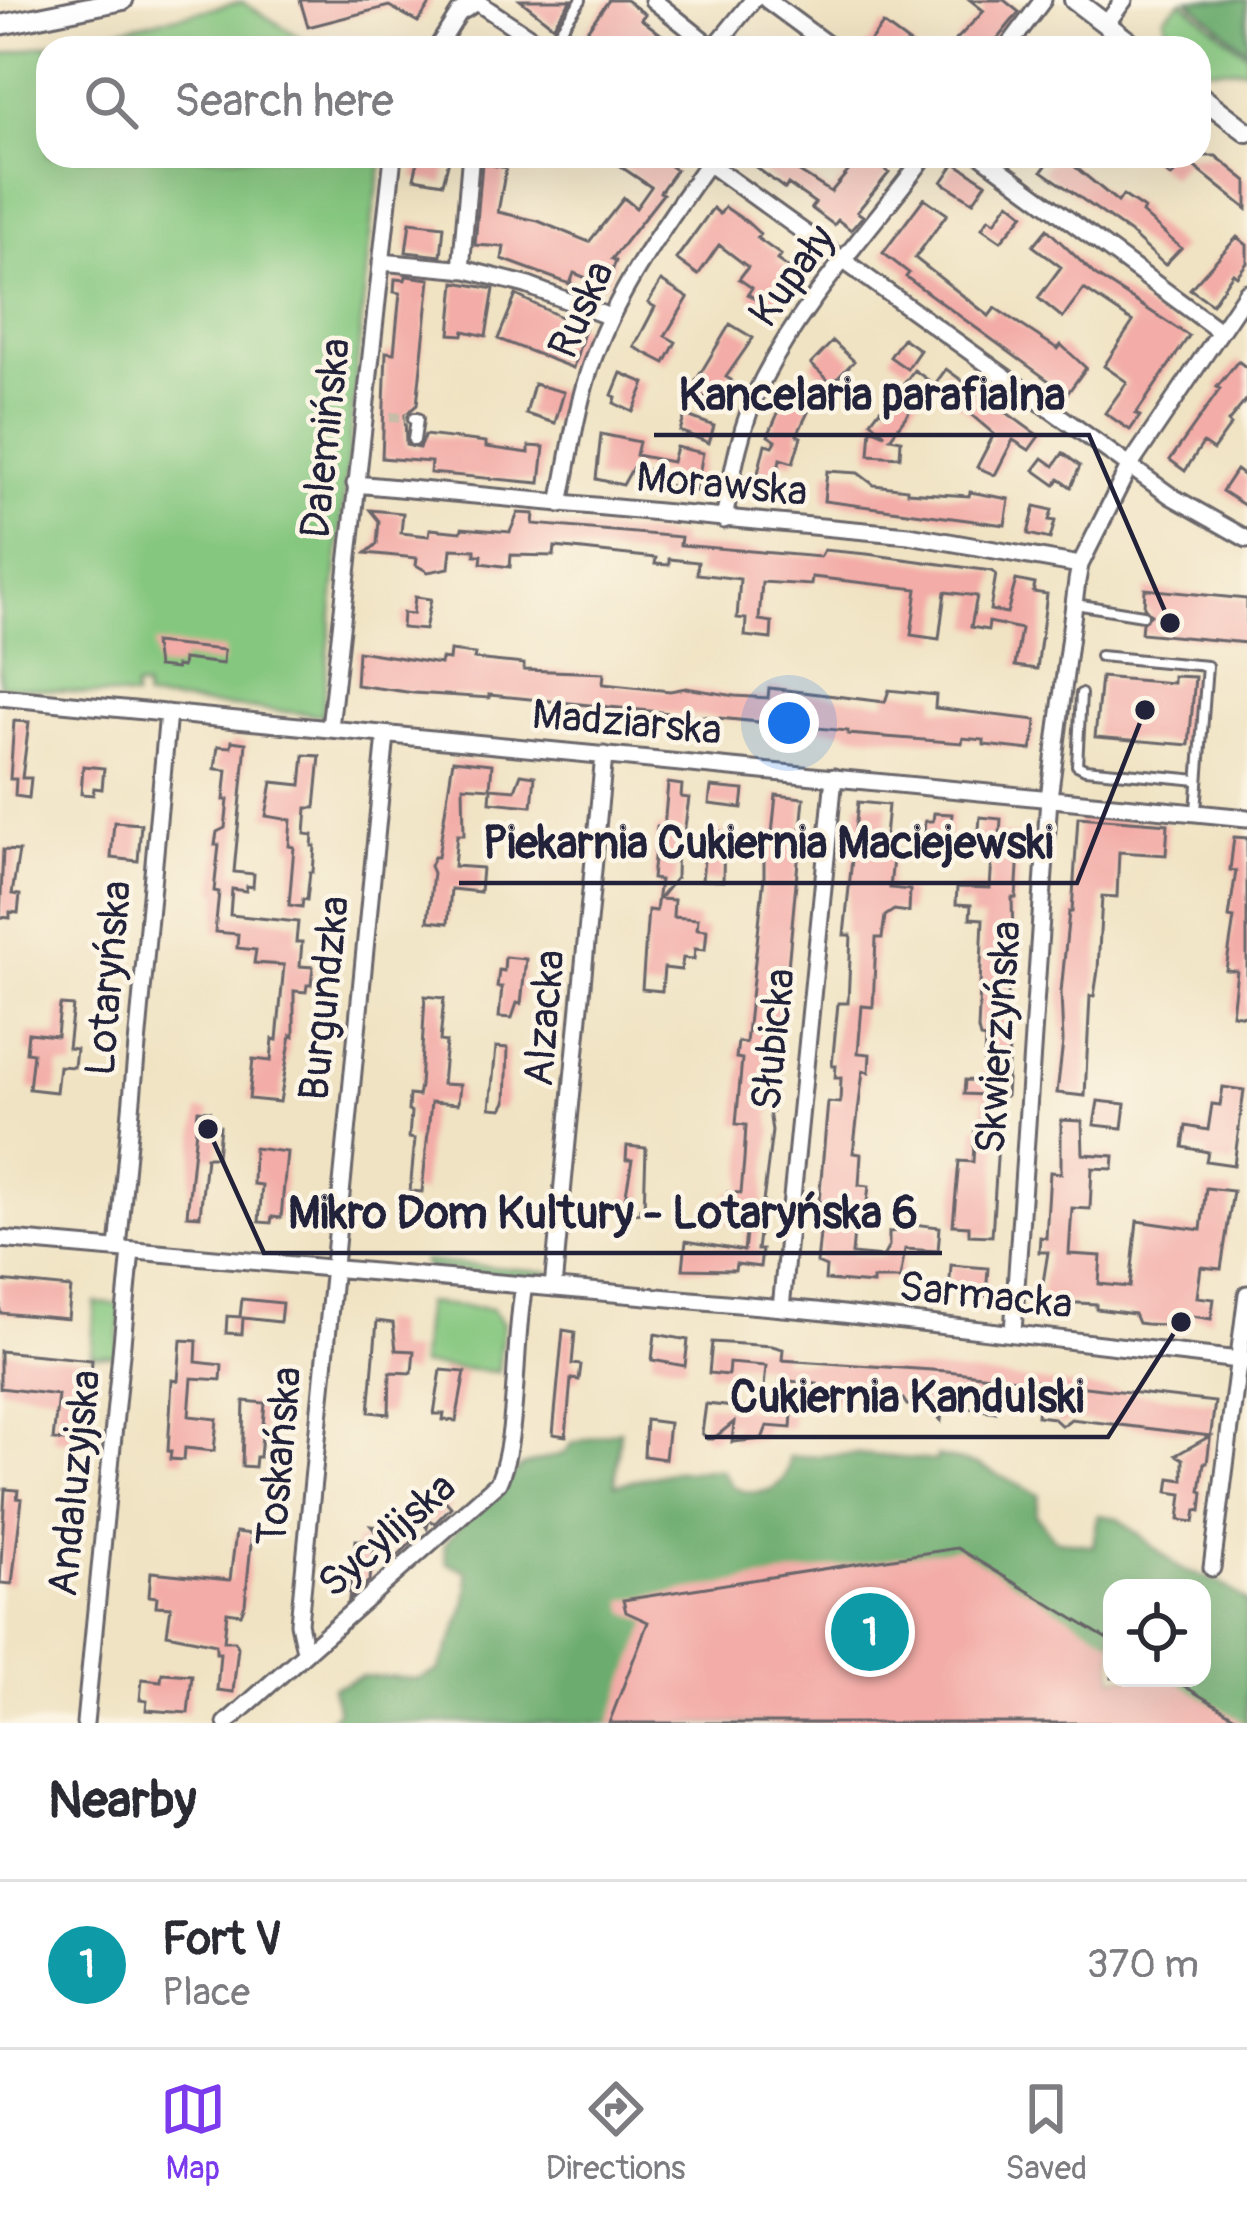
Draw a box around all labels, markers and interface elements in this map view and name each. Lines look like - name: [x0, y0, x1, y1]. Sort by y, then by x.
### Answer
- search box: [36, 36, 1211, 168]
- icon: search: [78, 69, 144, 135]
- text: Search here: [174, 74, 394, 130]
- street label: Kupały: [738, 215, 847, 338]
- street label: Ruska: [537, 253, 626, 367]
- street label: Dalemińska: [290, 336, 362, 541]
- callout: Kancelaria parafialna: [654, 354, 1089, 435]
- text: Kancelaria parafialna: [678, 368, 1066, 424]
- street label: Morawska: [634, 452, 810, 518]
- street label: Madziarska: [530, 689, 724, 757]
- your location: [759, 693, 819, 753]
- callout: Piekarnia Cukiernia Maciejewski: [459, 802, 1077, 883]
- text: Piekarnia Cukiernia Maciejewski: [483, 816, 1053, 872]
- street label: Lotaryńska: [75, 878, 143, 1078]
- street label: Burgundzka: [288, 893, 362, 1103]
- street label: Skwierzyńska: [965, 919, 1033, 1155]
- street label: Alzacka: [513, 948, 577, 1089]
- street label: Słubicka: [741, 966, 807, 1113]
- callout: Mikro Dom Kultury - Lotaryńska 6: [264, 1172, 942, 1253]
- text: Mikro Dom Kultury - Lotaryńska 6: [288, 1186, 918, 1242]
- street label: Sarmacka: [896, 1261, 1075, 1331]
- callout: Cukiernia Kandulski: [705, 1356, 1108, 1437]
- street label: Toskańska: [246, 1364, 314, 1548]
- street label: Andaluzyjska: [37, 1367, 113, 1599]
- text: Cukiernia Kandulski: [730, 1370, 1084, 1426]
- street label: Sycylijska: [308, 1462, 467, 1609]
- map controls: [1103, 1579, 1211, 1687]
- button: locate: [1103, 1579, 1211, 1687]
- pin: 1: [831, 1587, 909, 1677]
- text: Nearby: [48, 1769, 196, 1833]
- text: Fort V: [162, 1912, 282, 1968]
- text: 1: [79, 1940, 95, 1989]
- text: 370 m: [1087, 1940, 1199, 1989]
- text: Place: [162, 1968, 250, 2017]
- tab: Map: [160, 2076, 226, 2189]
- tab: Directions: [546, 2076, 686, 2189]
- tab: Saved: [1005, 2076, 1087, 2189]

